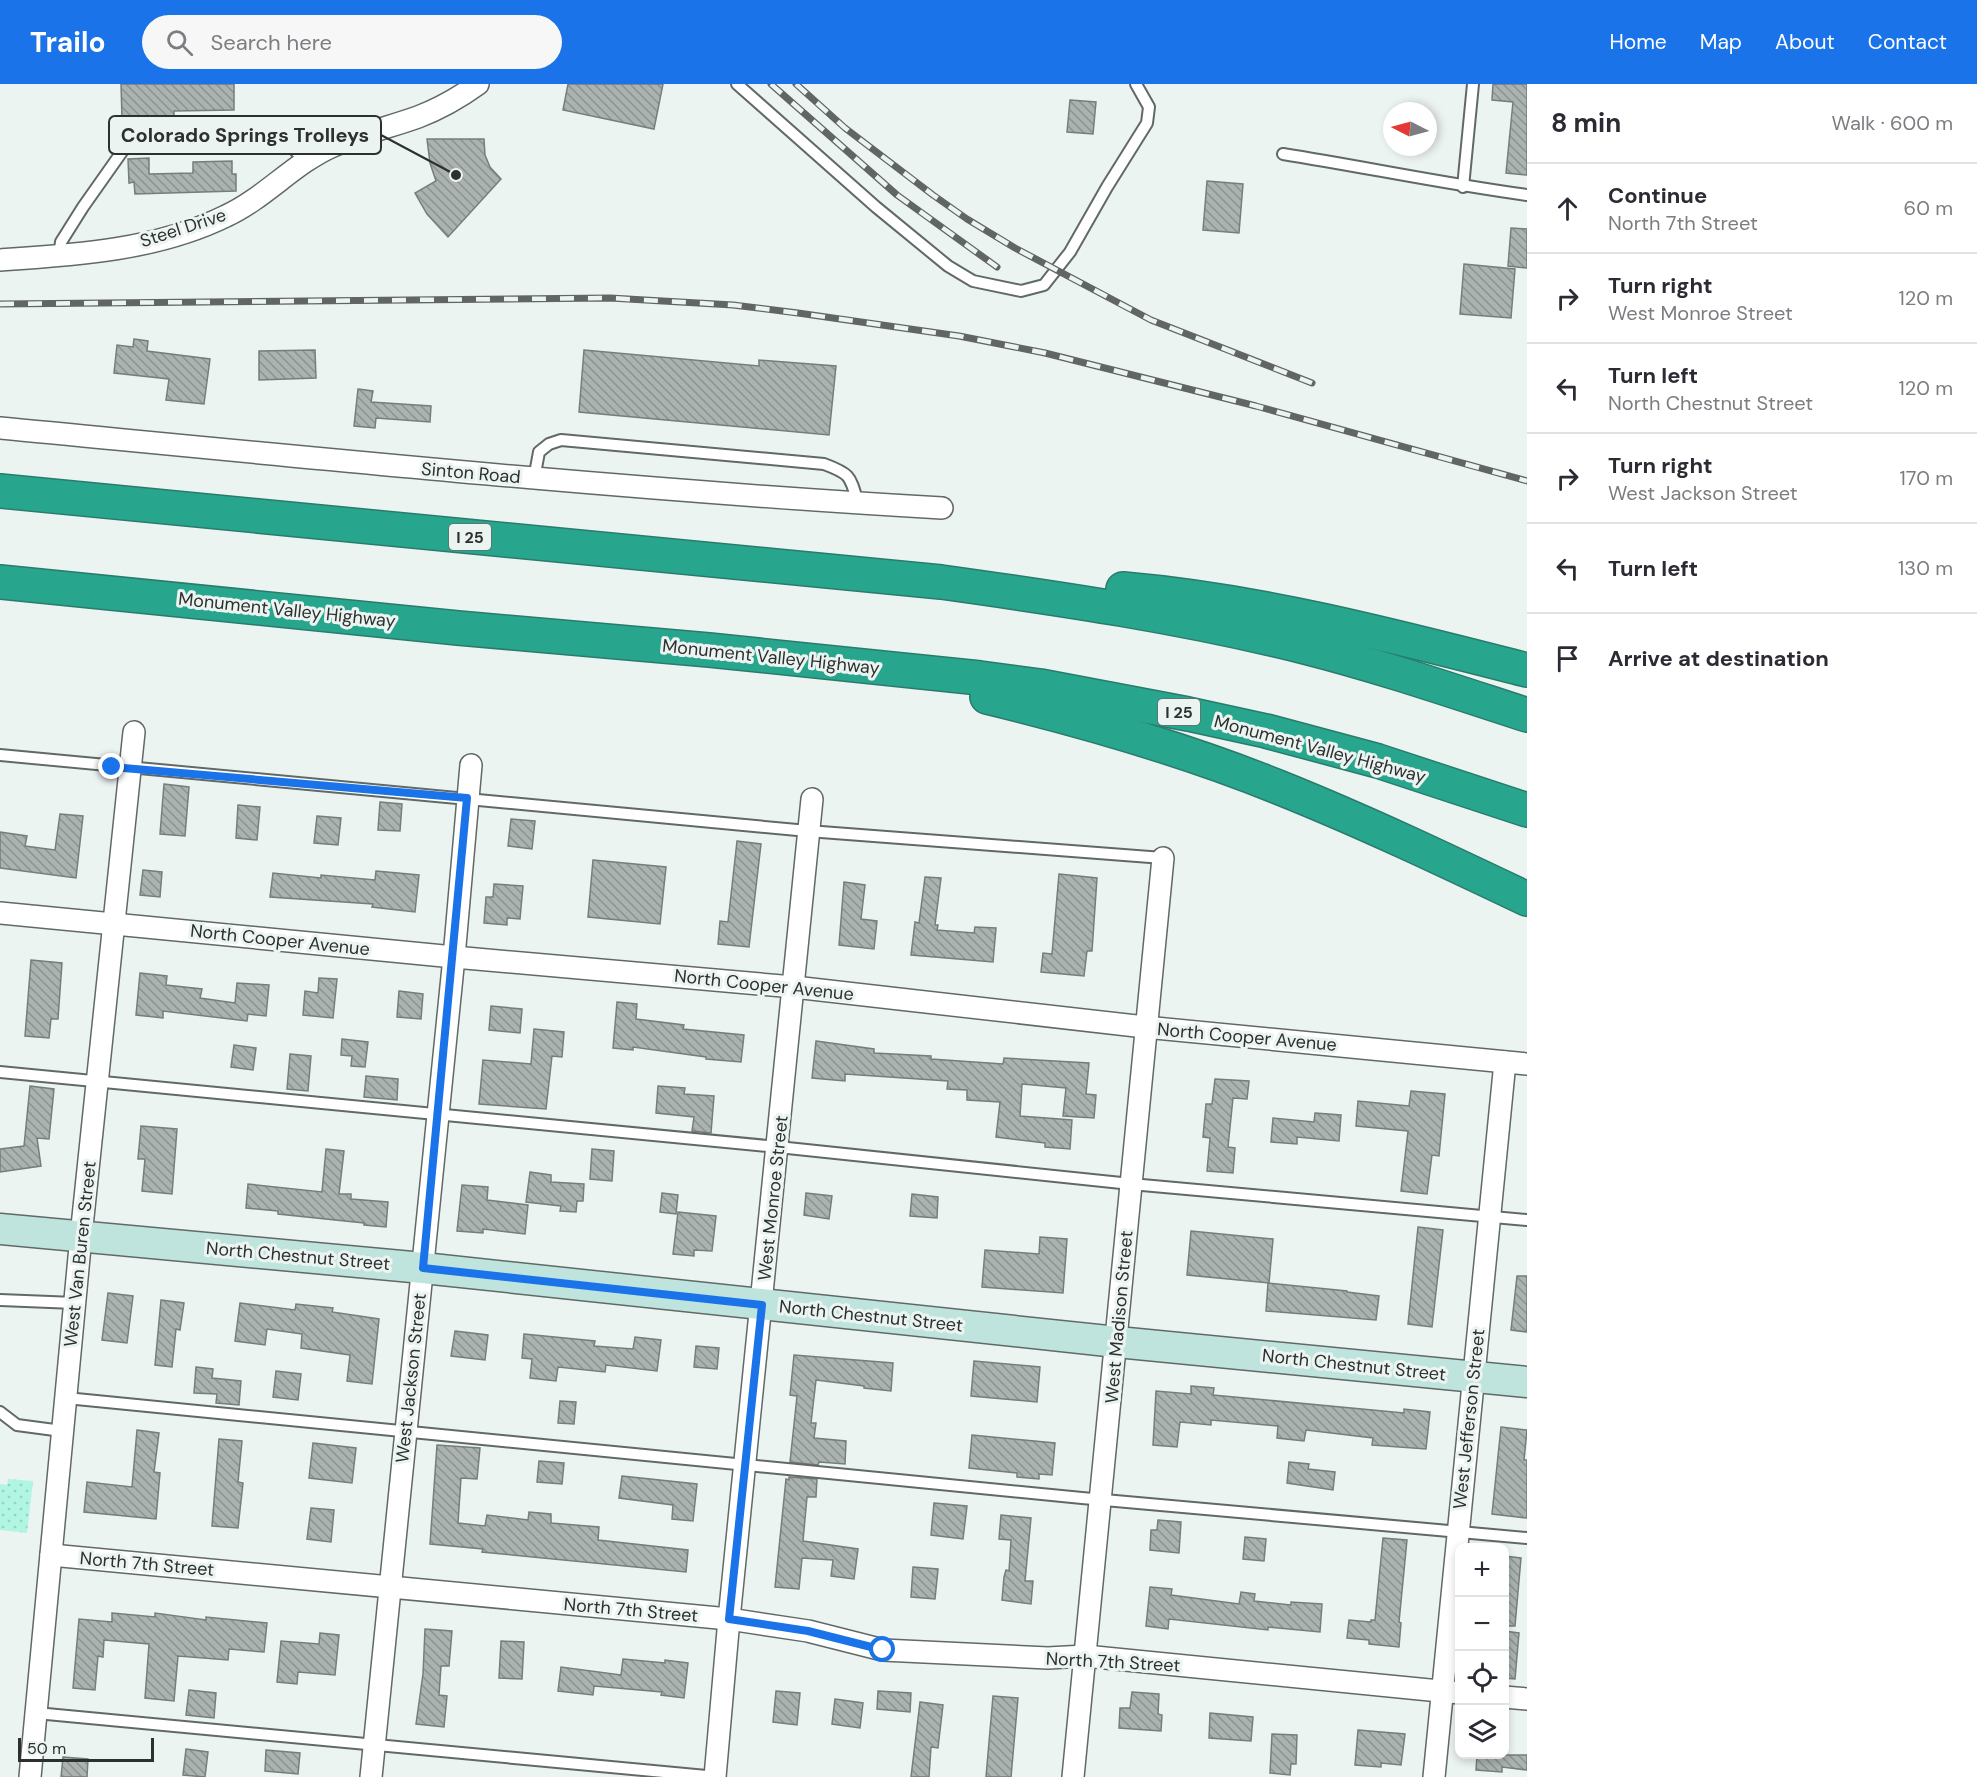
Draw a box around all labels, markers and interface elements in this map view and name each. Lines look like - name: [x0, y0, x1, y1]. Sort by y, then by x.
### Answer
- search box: [142, 15, 562, 69]
- text: Trailo: [30, 24, 106, 61]
- icon: search: [163, 26, 196, 59]
- text: Search here: [211, 28, 332, 57]
- text: Home: [1609, 28, 1667, 56]
- text: Map: [1700, 28, 1742, 56]
- text: About: [1775, 28, 1835, 56]
- text: Contact: [1868, 28, 1947, 56]
- north arrow: [1383, 102, 1437, 156]
- text: 8 min: [1551, 106, 1621, 140]
- text: Walk · 600 m: [1832, 110, 1953, 136]
- callout: Colorado Springs Trolleys: [109, 116, 381, 154]
- text: Colorado Springs Trolleys: [121, 122, 369, 148]
- text: Continue: [1608, 181, 1707, 210]
- icon: ahead: [1551, 192, 1584, 225]
- text: 60 m: [1904, 195, 1953, 221]
- street label: Steel Drive: [137, 203, 229, 253]
- text: North 7th Street: [1608, 210, 1758, 236]
- text: Turn right: [1608, 271, 1713, 300]
- icon: right: [1551, 282, 1584, 315]
- text: 120 m: [1899, 285, 1953, 311]
- text: West Monroe Street: [1608, 300, 1793, 326]
- text: Turn left: [1608, 361, 1698, 390]
- icon: left: [1551, 372, 1584, 405]
- text: 120 m: [1899, 375, 1953, 401]
- text: North Chestnut Street: [1608, 390, 1813, 416]
- text: Turn right: [1608, 451, 1713, 480]
- street label: Sinton Road: [420, 457, 522, 489]
- icon: right: [1551, 462, 1584, 495]
- text: 170 m: [1900, 465, 1953, 491]
- text: West Jackson Street: [1608, 480, 1798, 506]
- road number: I 25: [449, 524, 491, 550]
- icon: left: [1551, 552, 1584, 585]
- text: Turn left: [1608, 554, 1698, 583]
- text: 130 m: [1898, 555, 1953, 581]
- street label: Monument Valley Highway: [177, 587, 397, 633]
- street label: Monument Valley Highway: [661, 634, 881, 680]
- icon: arrive: [1551, 642, 1584, 675]
- text: Arrive at destination: [1608, 644, 1829, 673]
- road number: I 25: [1158, 699, 1200, 725]
- street label: Monument Valley Highway: [1211, 709, 1429, 789]
- route end: [98, 753, 124, 779]
- street label: North Cooper Avenue: [189, 919, 371, 961]
- street label: North Cooper Avenue: [673, 964, 855, 1006]
- street label: North Cooper Avenue: [1156, 1017, 1338, 1057]
- street label: West Monroe Street: [752, 1114, 794, 1282]
- street label: West Van Buren Street: [58, 1160, 102, 1348]
- street label: West Madison Street: [1099, 1229, 1139, 1405]
- street label: North Chestnut Street: [205, 1236, 391, 1276]
- street label: West Jackson Street: [390, 1292, 432, 1464]
- street label: North Chestnut Street: [778, 1294, 964, 1338]
- street label: West Jefferson Street: [1448, 1328, 1490, 1510]
- street label: North Chestnut Street: [1261, 1343, 1447, 1387]
- map controls: [1455, 1543, 1509, 1759]
- button: +: [1455, 1543, 1509, 1597]
- street label: North 7th Street: [79, 1546, 215, 1582]
- street label: North 7th Street: [563, 1592, 699, 1628]
- button: −: [1455, 1597, 1509, 1651]
- route start: [869, 1636, 895, 1662]
- street label: North 7th Street: [1045, 1646, 1181, 1678]
- button: locate: [1455, 1651, 1509, 1705]
- button: layers: [1455, 1705, 1509, 1759]
- scale bar: [18, 1735, 154, 1762]
- text: 50 m: [27, 1738, 66, 1759]

